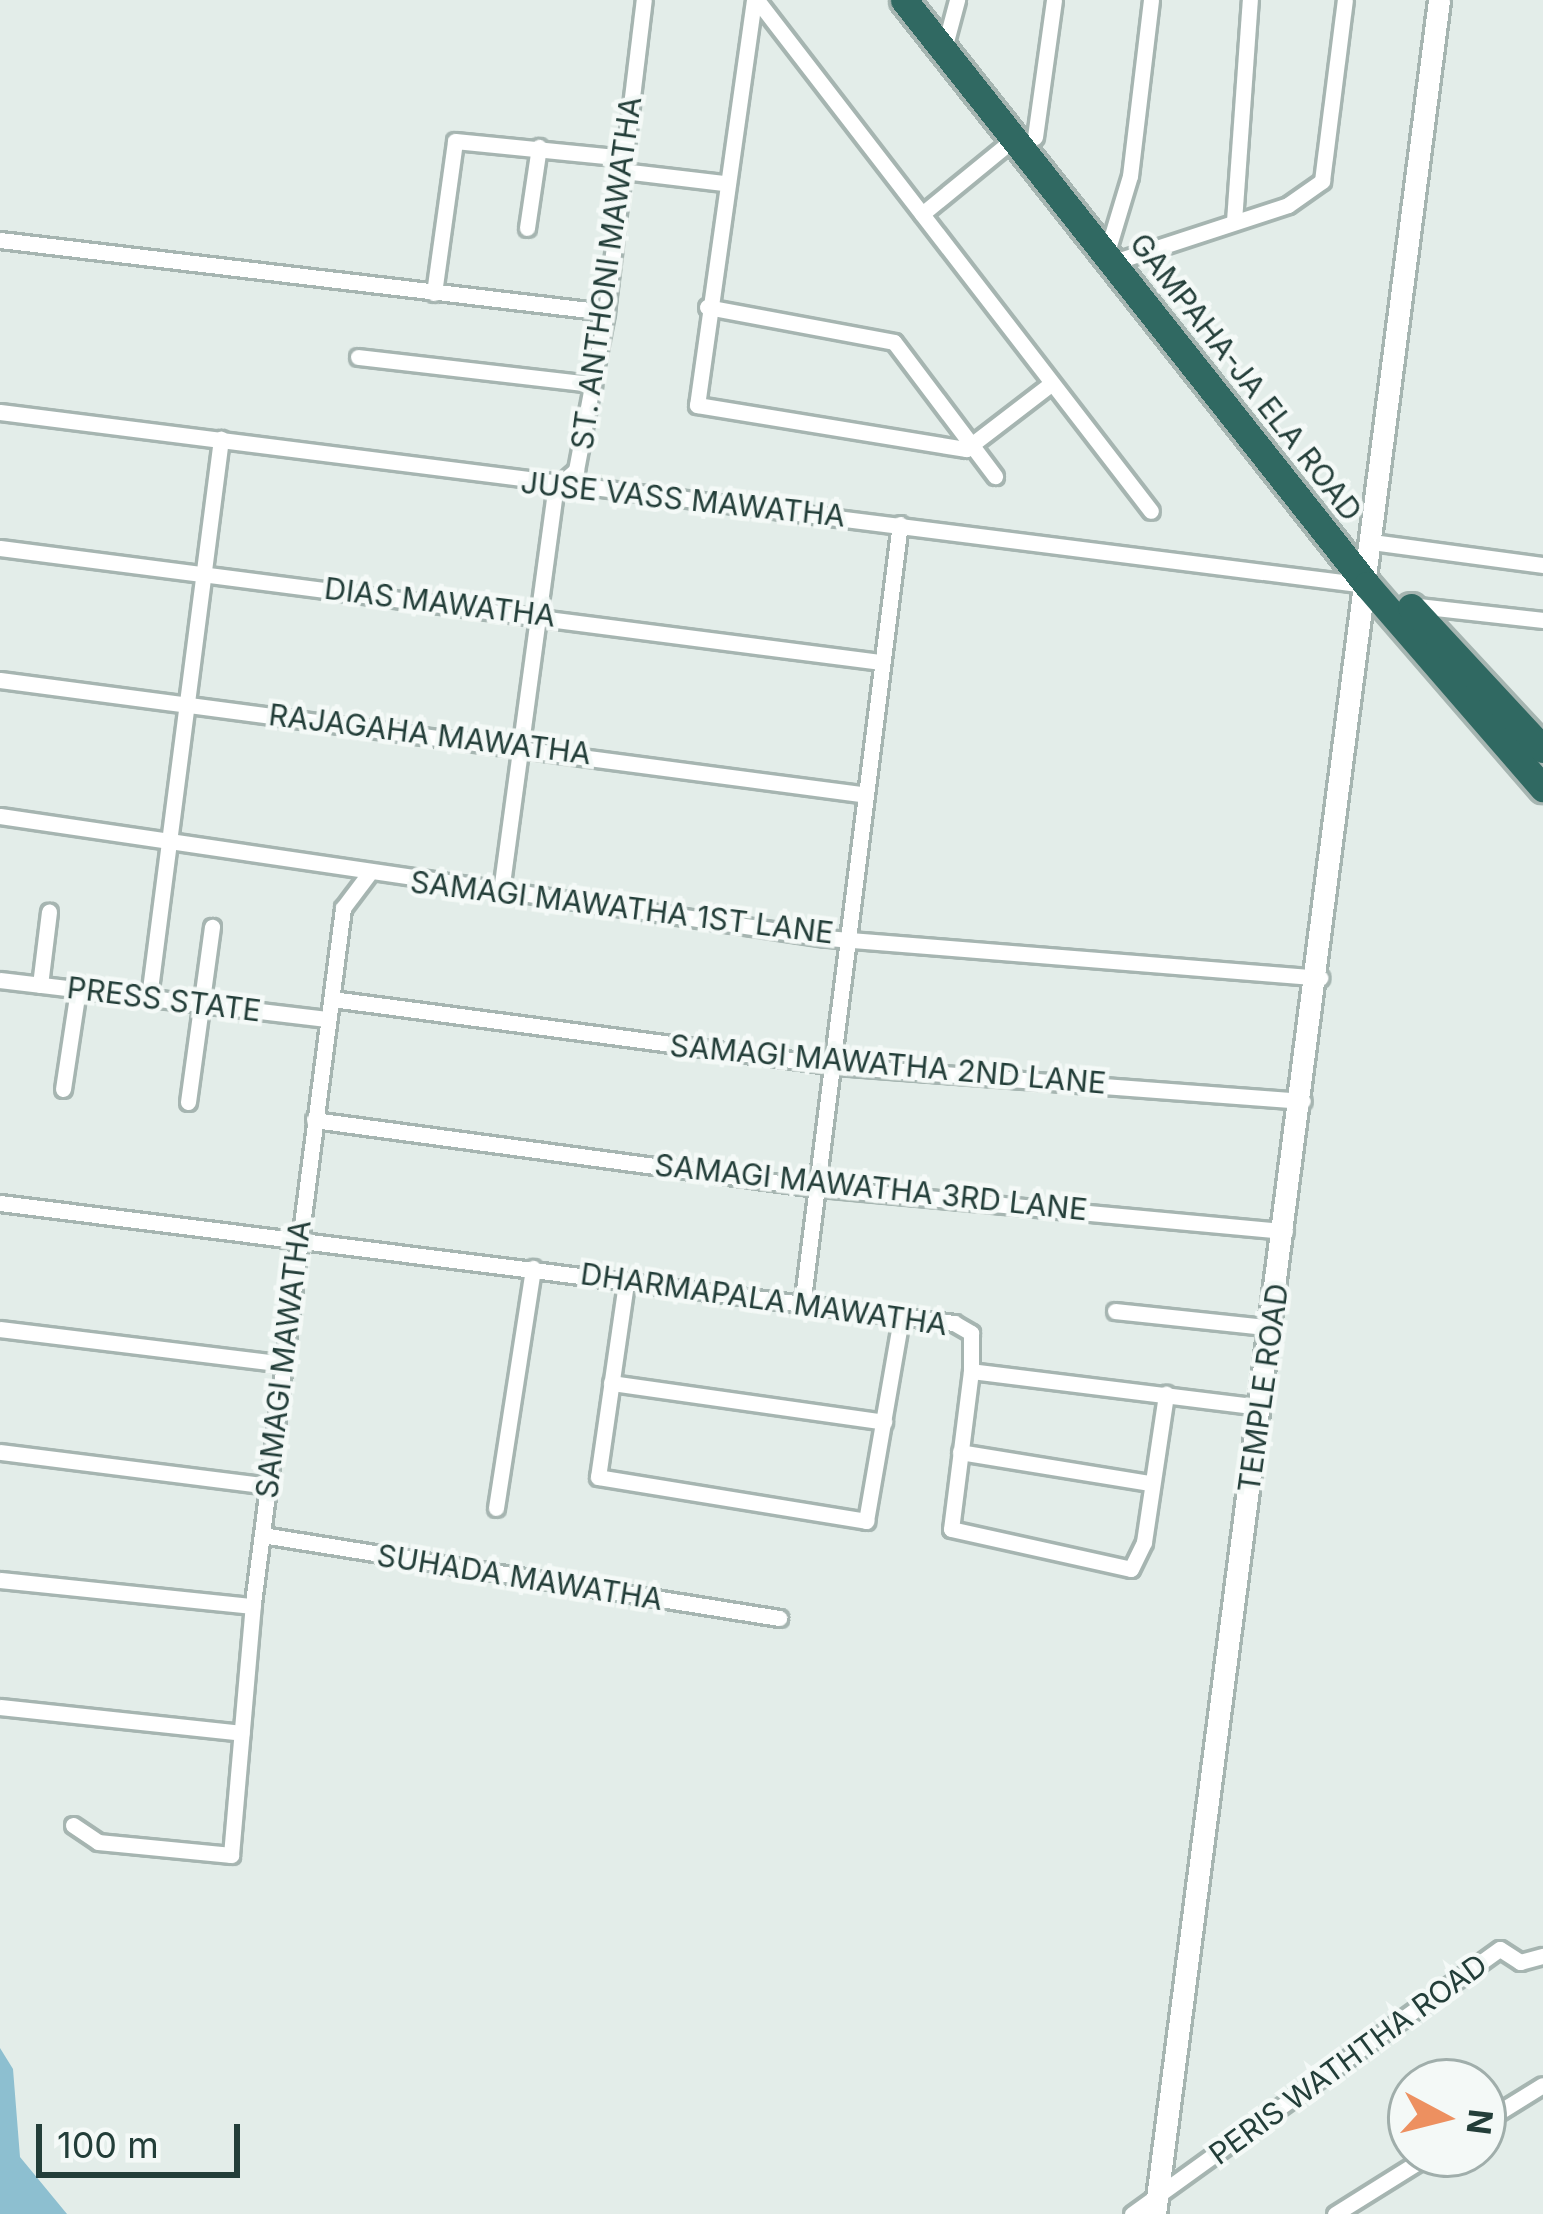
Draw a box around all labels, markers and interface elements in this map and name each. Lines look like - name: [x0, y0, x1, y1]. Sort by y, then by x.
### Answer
- street label: ST. ANTHONI MAWATHA: [563, 94, 649, 452]
- street label: GAMPAHA-JA ELA ROAD: [1123, 226, 1369, 528]
- street label: JUSE VASS MAWATHA: [519, 464, 847, 534]
- street label: DIAS MAWATHA: [322, 570, 558, 634]
- street label: RAJAGAHA MAWATHA: [267, 696, 593, 772]
- street label: SAMAGI MAWATHA 1ST LANE: [408, 863, 836, 951]
- street label: PRESS STATE: [65, 969, 263, 1029]
- street label: SAMAGI MAWATHA 2ND LANE: [668, 1027, 1108, 1101]
- street label: SAMAGI MAWATHA 3RD LANE: [653, 1146, 1089, 1228]
- street label: SAMAGI MAWATHA: [248, 1218, 318, 1500]
- street label: DHARMAPALA MAWATHA: [578, 1255, 950, 1343]
- street label: TEMPLE ROAD: [1231, 1281, 1295, 1495]
- street label: SUHADA MAWATHA: [375, 1537, 665, 1617]
- street label: PERIS WATHTHA ROAD: [1202, 1946, 1494, 2172]
- north arrow: [1387, 2058, 1507, 2178]
- scale bar: [42, 2100, 246, 2174]
- text: N: [1458, 2107, 1501, 2137]
- text: 100 m: [57, 2123, 159, 2167]

